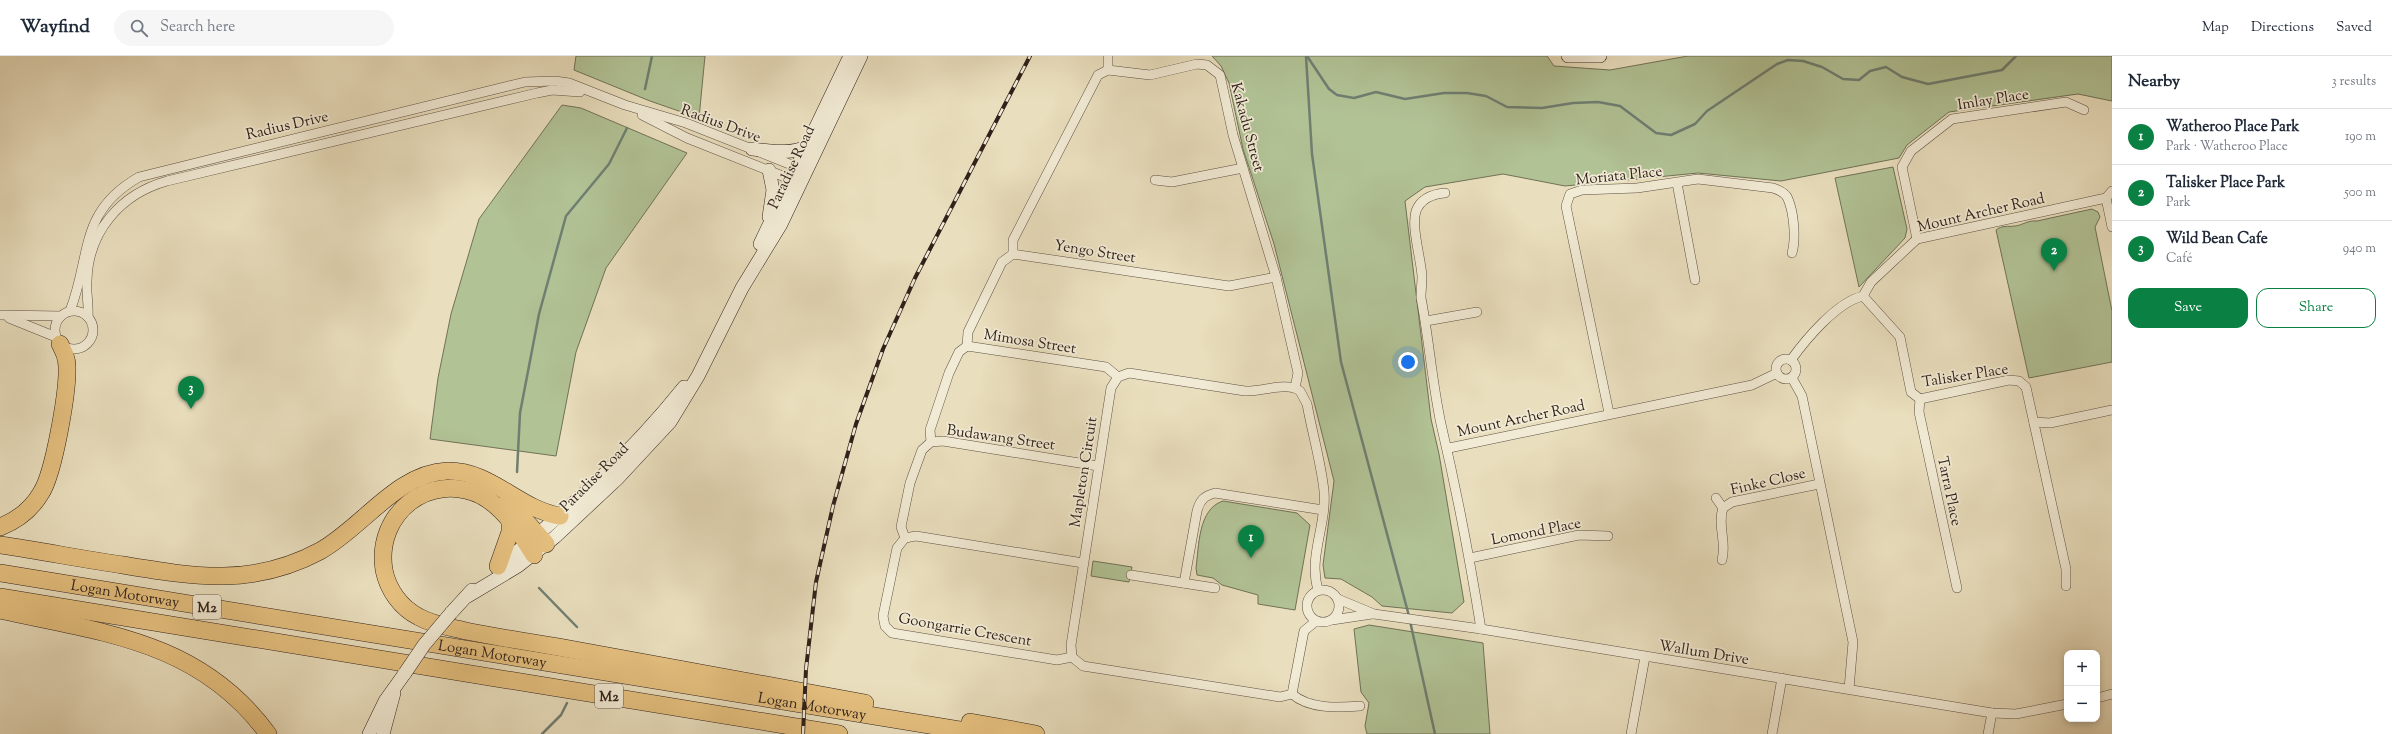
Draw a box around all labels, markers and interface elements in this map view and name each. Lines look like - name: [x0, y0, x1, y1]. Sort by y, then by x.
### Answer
- search box: [114, 10, 394, 46]
- text: Wayfind: [20, 14, 90, 41]
- icon: search: [128, 17, 150, 39]
- text: Search here: [160, 17, 235, 38]
- text: Map: [2202, 18, 2229, 38]
- text: Directions: [2251, 18, 2314, 38]
- text: Saved: [2336, 18, 2372, 38]
- text: Nearby: [2128, 70, 2180, 94]
- text: 3 results: [2331, 73, 2376, 91]
- street label: Kakadu Street: [1225, 80, 1269, 174]
- street label: Imlay Place: [1956, 84, 2030, 116]
- street label: Radius Drive: [677, 100, 764, 149]
- street label: Radius Drive: [244, 107, 331, 146]
- text: Watheroo Place Park: [2166, 117, 2300, 138]
- street label: Paradise Road: [764, 122, 821, 213]
- text: 1: [2139, 128, 2143, 146]
- text: 190 m: [2345, 128, 2376, 146]
- text: Park · Watheroo Place: [2166, 138, 2288, 156]
- street label: Moriata Place: [1575, 162, 1663, 191]
- text: Talisker Place Park: [2166, 173, 2285, 194]
- text: 2: [2138, 184, 2144, 202]
- text: 500 m: [2344, 184, 2376, 202]
- street label: Mount Archer Road: [1916, 189, 2047, 238]
- text: Park: [2166, 194, 2191, 212]
- text: Wild Bean Cafe: [2166, 229, 2268, 250]
- street label: Yengo Street: [1052, 236, 1137, 269]
- pin: 2: [2041, 238, 2067, 271]
- text: 3: [2138, 240, 2144, 258]
- text: 940 m: [2343, 240, 2376, 258]
- text: Café: [2166, 250, 2193, 268]
- button: Save: [2128, 288, 2248, 328]
- button: Share: [2256, 288, 2376, 328]
- street label: Mimosa Street: [982, 325, 1077, 360]
- your location: [1398, 352, 1418, 372]
- street label: Talisker Place: [1920, 359, 2010, 394]
- pin: 3: [178, 376, 204, 409]
- street label: Mount Archer Road: [1456, 396, 1588, 443]
- street label: Mapleton Circuit: [1065, 415, 1104, 529]
- street label: Budawang Street: [945, 420, 1056, 456]
- street label: Paradise Road: [556, 439, 635, 517]
- street label: Tarra Place: [1931, 455, 1966, 528]
- street label: Finke Close: [1729, 464, 1808, 501]
- street label: Lomond Place: [1490, 513, 1583, 551]
- pin: 1: [1238, 525, 1264, 558]
- street label: Logan Motorway: [69, 576, 181, 614]
- road number: M2: [193, 595, 221, 619]
- street label: Goongarrie Crescent: [896, 608, 1033, 653]
- street label: Logan Motorway: [436, 636, 549, 674]
- street label: Wallum Drive: [1657, 636, 1750, 671]
- map controls: [2064, 650, 2100, 722]
- button: +: [2064, 650, 2100, 686]
- road number: M2: [595, 684, 623, 708]
- button: −: [2064, 686, 2100, 722]
- street label: Logan Motorway: [756, 688, 868, 727]

